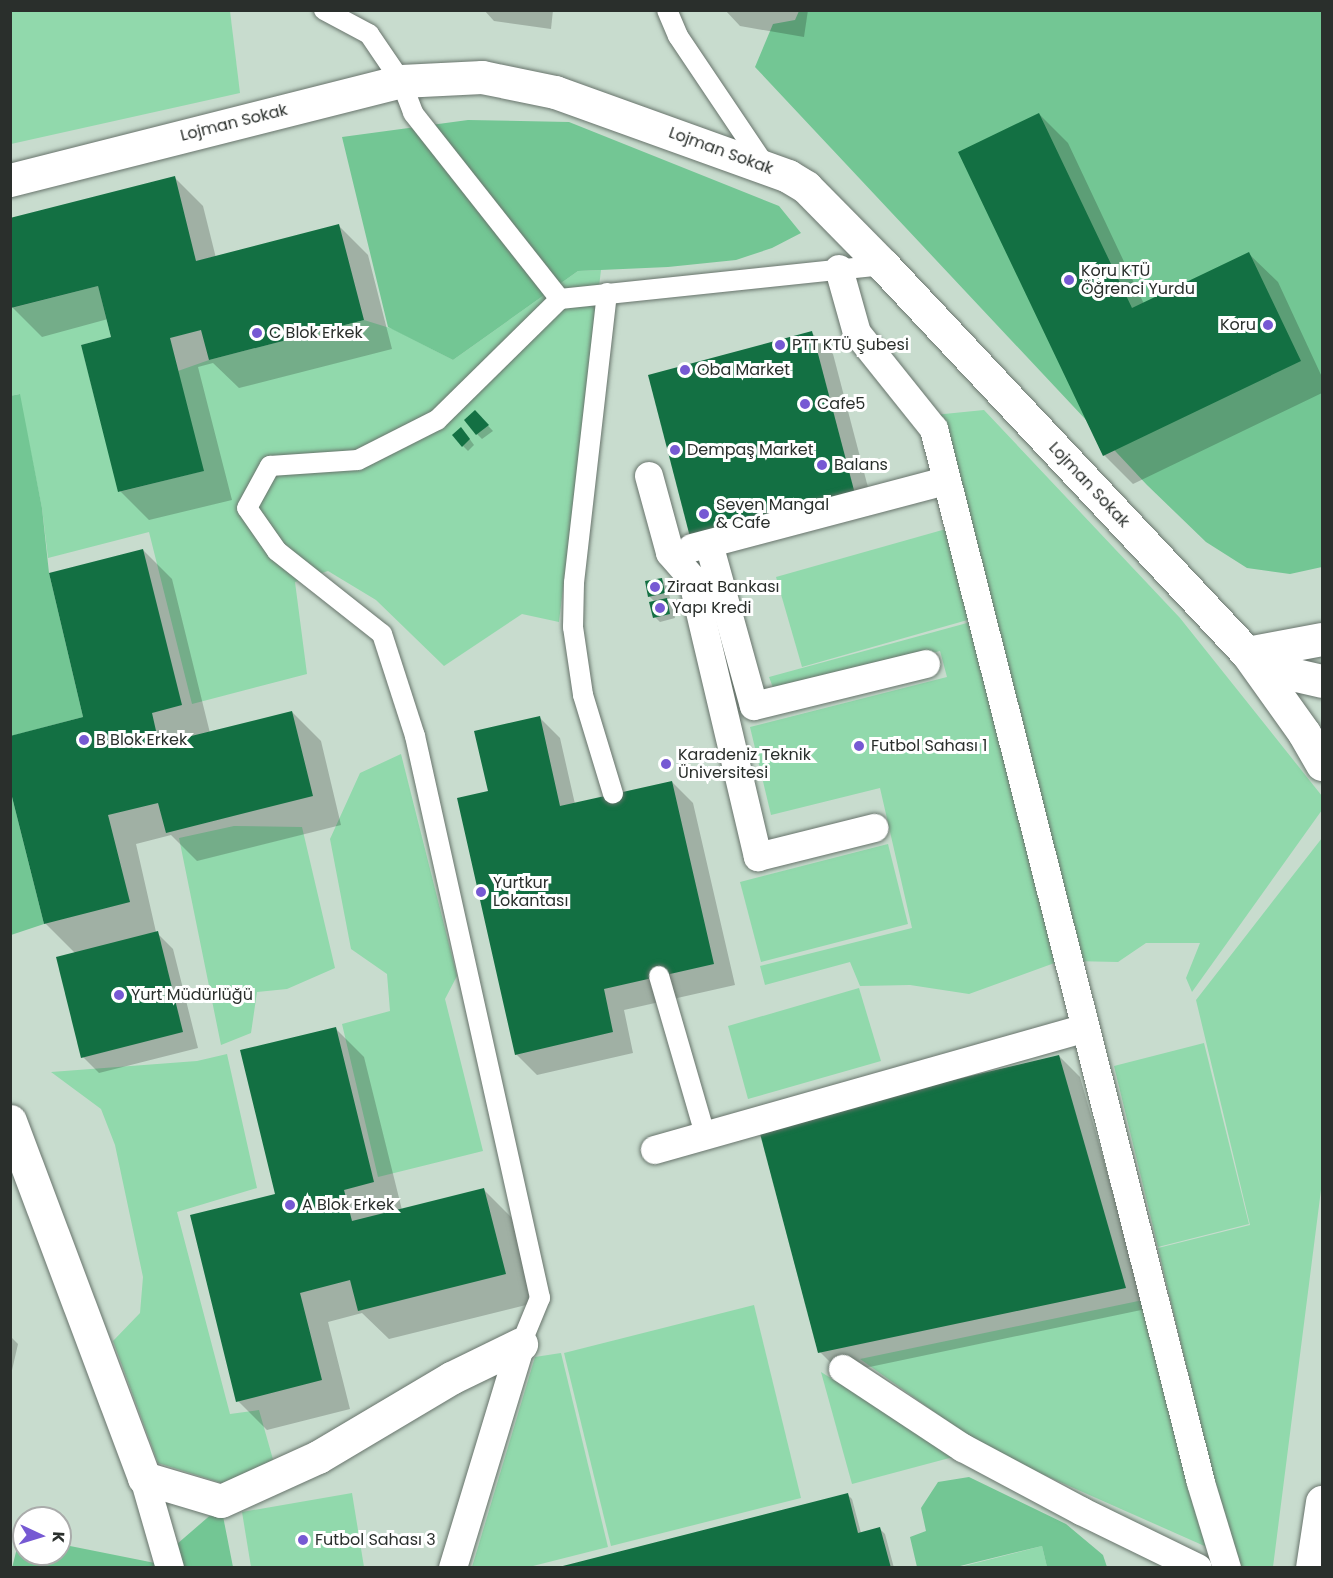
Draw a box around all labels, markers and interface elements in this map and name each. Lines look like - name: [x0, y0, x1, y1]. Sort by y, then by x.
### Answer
- street label: Lojman Sokak: [178, 100, 290, 146]
- street label: Lojman Sokak: [666, 123, 776, 179]
- place label: Koru KTÜ Öğrenci Yurdu: [1081, 261, 1195, 299]
- marker: Koru KTÜ Öğrenci Yurdu: [1062, 273, 1076, 287]
- place label: Koru: [1220, 315, 1256, 335]
- marker: Koru: [1261, 318, 1275, 332]
- place label: C Blok Erkek: [269, 323, 363, 343]
- marker: C Blok Erkek: [250, 326, 264, 340]
- place label: PTT KTÜ Şubesi: [792, 335, 909, 355]
- marker: PTT KTÜ Şubesi: [773, 338, 787, 352]
- place label: Oba Market: [697, 360, 790, 380]
- marker: Oba Market: [678, 363, 692, 377]
- place label: Cafe5: [817, 394, 865, 414]
- marker: Cafe5: [798, 397, 812, 411]
- street label: Lojman Sokak: [1045, 438, 1133, 532]
- place label: Dempaş Market: [687, 440, 814, 460]
- marker: Dempaş Market: [668, 443, 682, 457]
- place label: Balans: [834, 455, 888, 475]
- marker: Balans: [815, 458, 829, 472]
- place label: Seven Mangal & Cafe: [716, 495, 829, 533]
- marker: Seven Mangal & Cafe: [697, 507, 711, 521]
- place label: Ziraat Bankası: [667, 577, 779, 597]
- marker: Ziraat Bankası: [648, 580, 662, 594]
- place label: Yapı Kredi: [672, 598, 751, 618]
- marker: Yapı Kredi: [653, 601, 667, 615]
- place label: B Blok Erkek: [96, 730, 187, 750]
- marker: B Blok Erkek: [77, 733, 91, 747]
- place label: Futbol Sahası 1: [871, 736, 987, 756]
- marker: Futbol Sahası 1: [852, 739, 866, 753]
- place label: Karadeniz Teknik Üniversitesi: [678, 745, 811, 783]
- marker: Karadeniz Teknik Üniversitesi: [659, 757, 673, 771]
- place label: Yurtkur Lokantası: [493, 873, 568, 911]
- marker: Yurtkur Lokantası: [474, 885, 488, 899]
- place label: Yurt Müdürlüğü: [131, 985, 253, 1005]
- marker: Yurt Müdürlüğü: [112, 988, 126, 1002]
- place label: A Blok Erkek: [302, 1195, 394, 1215]
- marker: A Blok Erkek: [283, 1198, 297, 1212]
- north arrow: [12, 1506, 72, 1566]
- place label: Futbol Sahası 3: [315, 1530, 436, 1550]
- text: K: [47, 1531, 70, 1544]
- marker: Futbol Sahası 3: [296, 1533, 310, 1547]

